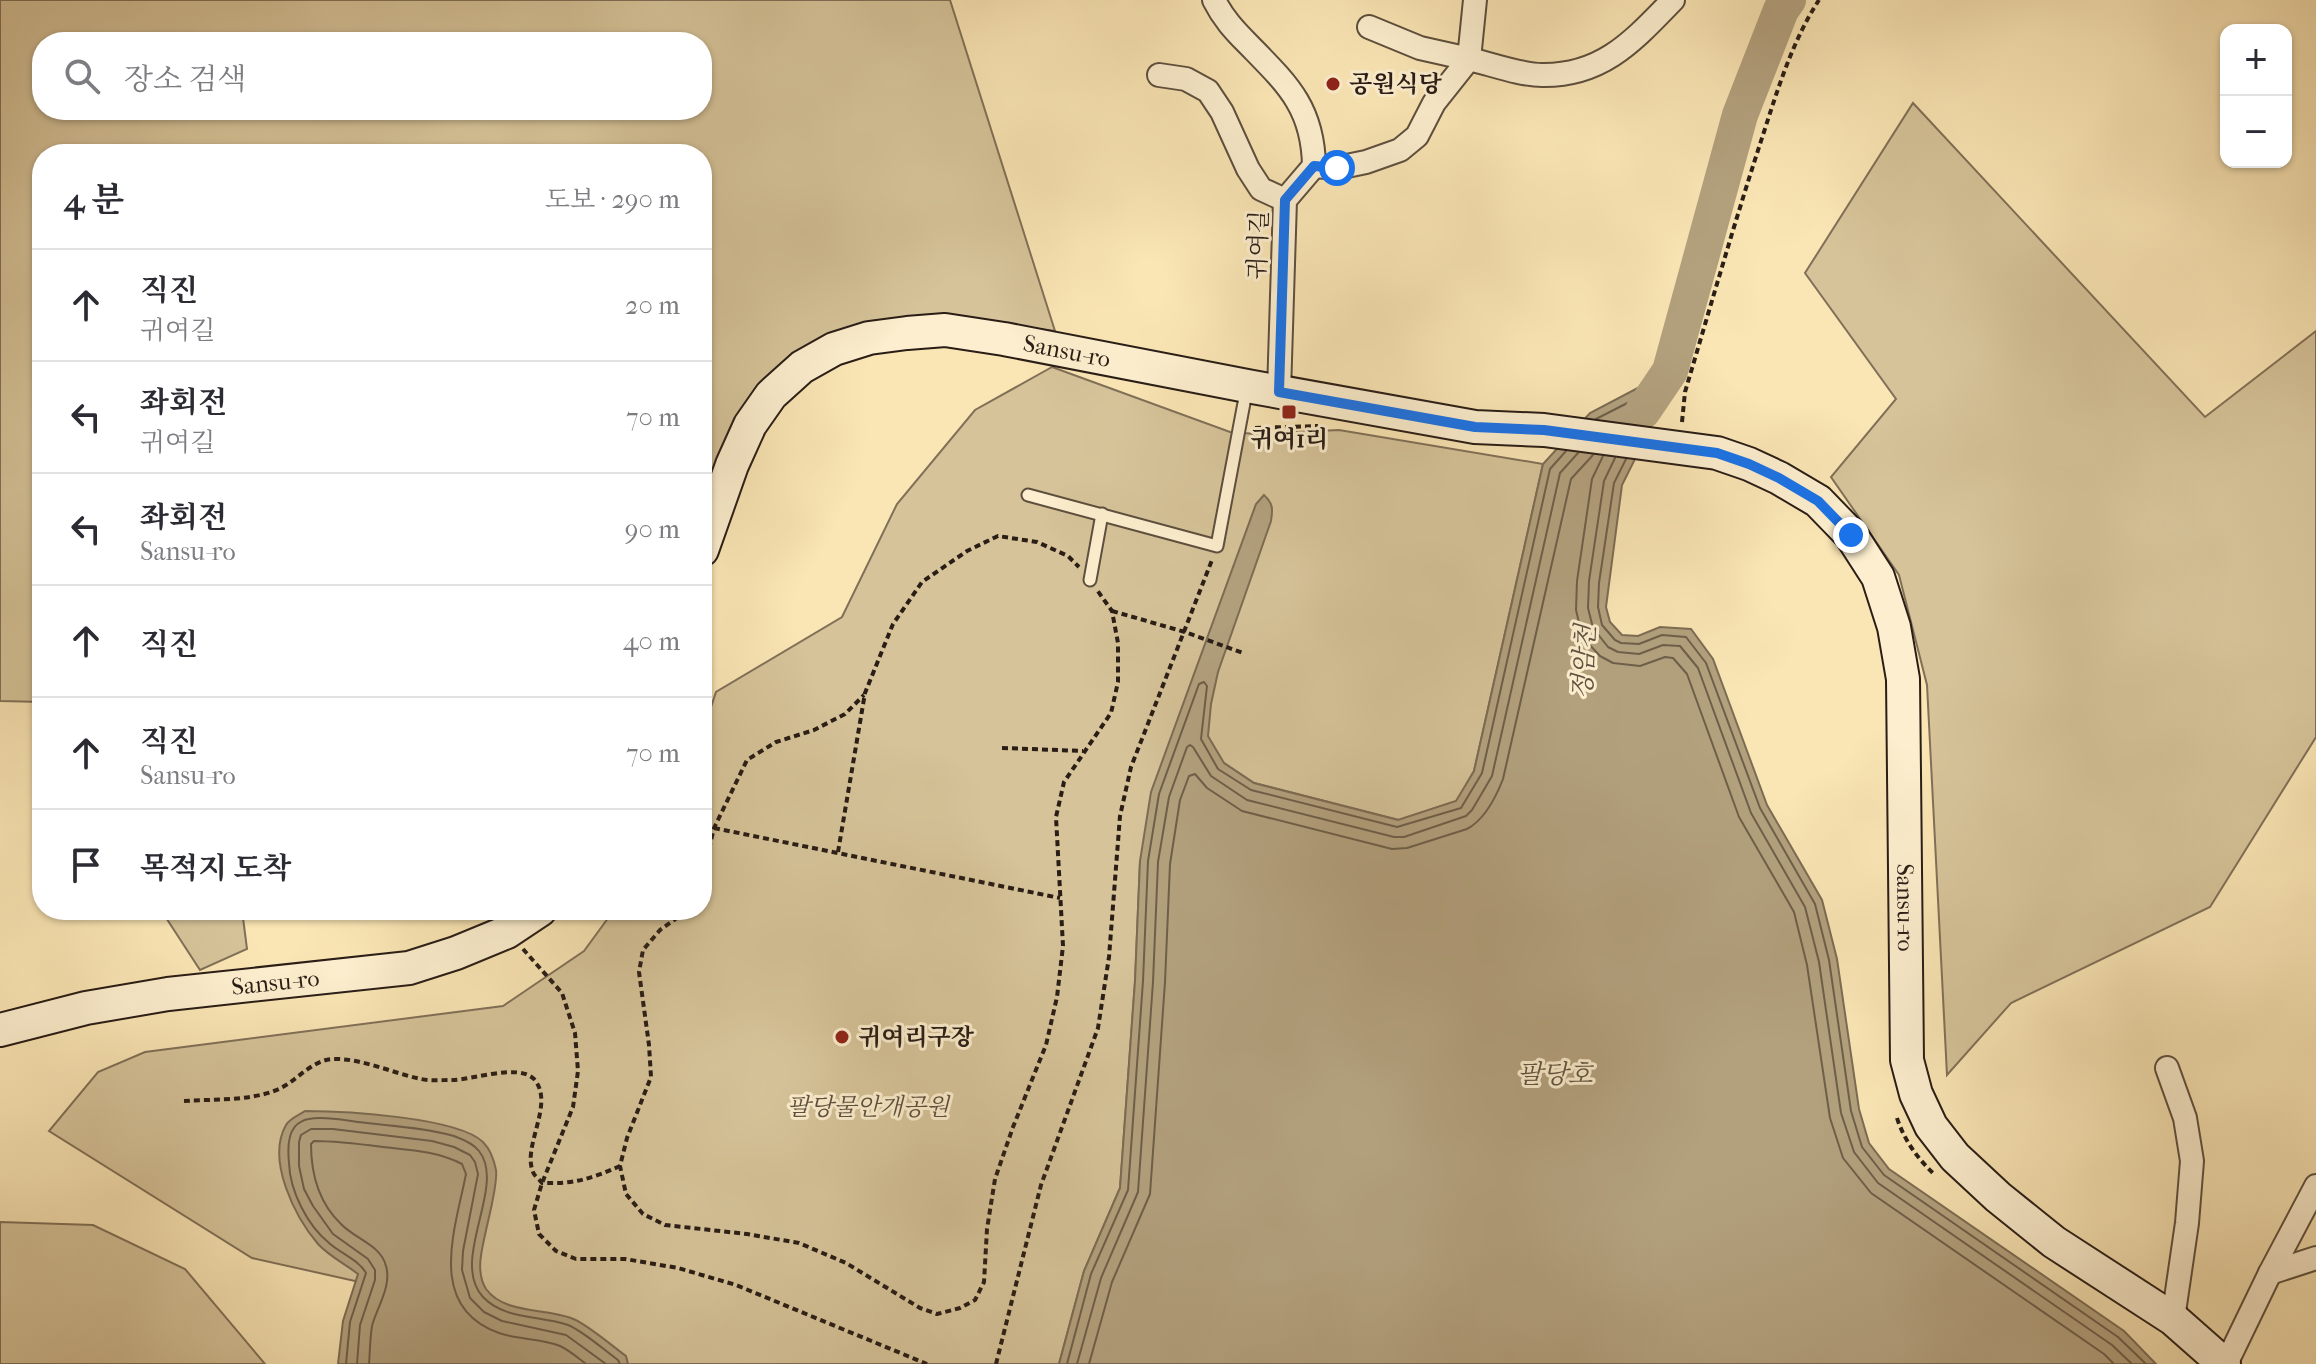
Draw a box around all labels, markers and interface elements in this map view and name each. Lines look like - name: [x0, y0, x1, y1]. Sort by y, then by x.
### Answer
- map controls: [2220, 24, 2292, 168]
- button: +: [2220, 24, 2292, 96]
- search box: [32, 32, 712, 120]
- icon: search: [60, 54, 104, 98]
- text: 장소 검색: [124, 62, 246, 97]
- place label: 공원식당: [1349, 70, 1443, 98]
- marker: 공원식당: [1324, 75, 1342, 93]
- button: −: [2220, 96, 2292, 168]
- route start: [1319, 150, 1355, 186]
- text: 4 분: [64, 180, 124, 220]
- text: 도보 · 290 m: [545, 184, 680, 215]
- street label: 귀여길: [1243, 210, 1273, 280]
- text: 직진: [140, 273, 198, 308]
- icon: ahead: [64, 283, 108, 327]
- text: 20 m: [625, 290, 680, 321]
- text: 귀여길: [140, 315, 215, 346]
- street label: Sansu-ro: [1021, 329, 1113, 373]
- text: 좌회전: [140, 385, 227, 420]
- icon: left: [64, 395, 108, 439]
- text: 70 m: [626, 402, 680, 433]
- marker: 귀여1리: [1280, 403, 1298, 421]
- place label: 귀여1리: [1250, 425, 1328, 453]
- text: 귀여길: [140, 427, 215, 458]
- text: 좌회전: [140, 500, 227, 535]
- icon: left: [64, 507, 108, 551]
- text: 90 m: [625, 514, 680, 545]
- route end: [1833, 517, 1869, 553]
- text: Sansu-ro: [140, 536, 236, 567]
- icon: ahead: [64, 619, 108, 663]
- water label: 정암천: [1567, 622, 1602, 700]
- text: 40 m: [623, 626, 680, 657]
- text: 직진: [140, 627, 198, 662]
- text: 직진: [140, 724, 198, 759]
- icon: ahead: [64, 731, 108, 775]
- text: 70 m: [626, 738, 680, 769]
- text: Sansu-ro: [140, 760, 236, 791]
- icon: arrive: [64, 843, 108, 887]
- text: 목적지 도착: [140, 851, 291, 886]
- street label: Sansu-ro: [1891, 863, 1920, 952]
- street label: Sansu-ro: [230, 964, 321, 1001]
- place label: 귀여리구장: [858, 1023, 975, 1051]
- marker: 귀여리구장: [833, 1028, 851, 1046]
- water label: 팔당호: [1517, 1059, 1595, 1090]
- park label: 팔당물안개공원: [787, 1093, 951, 1121]

